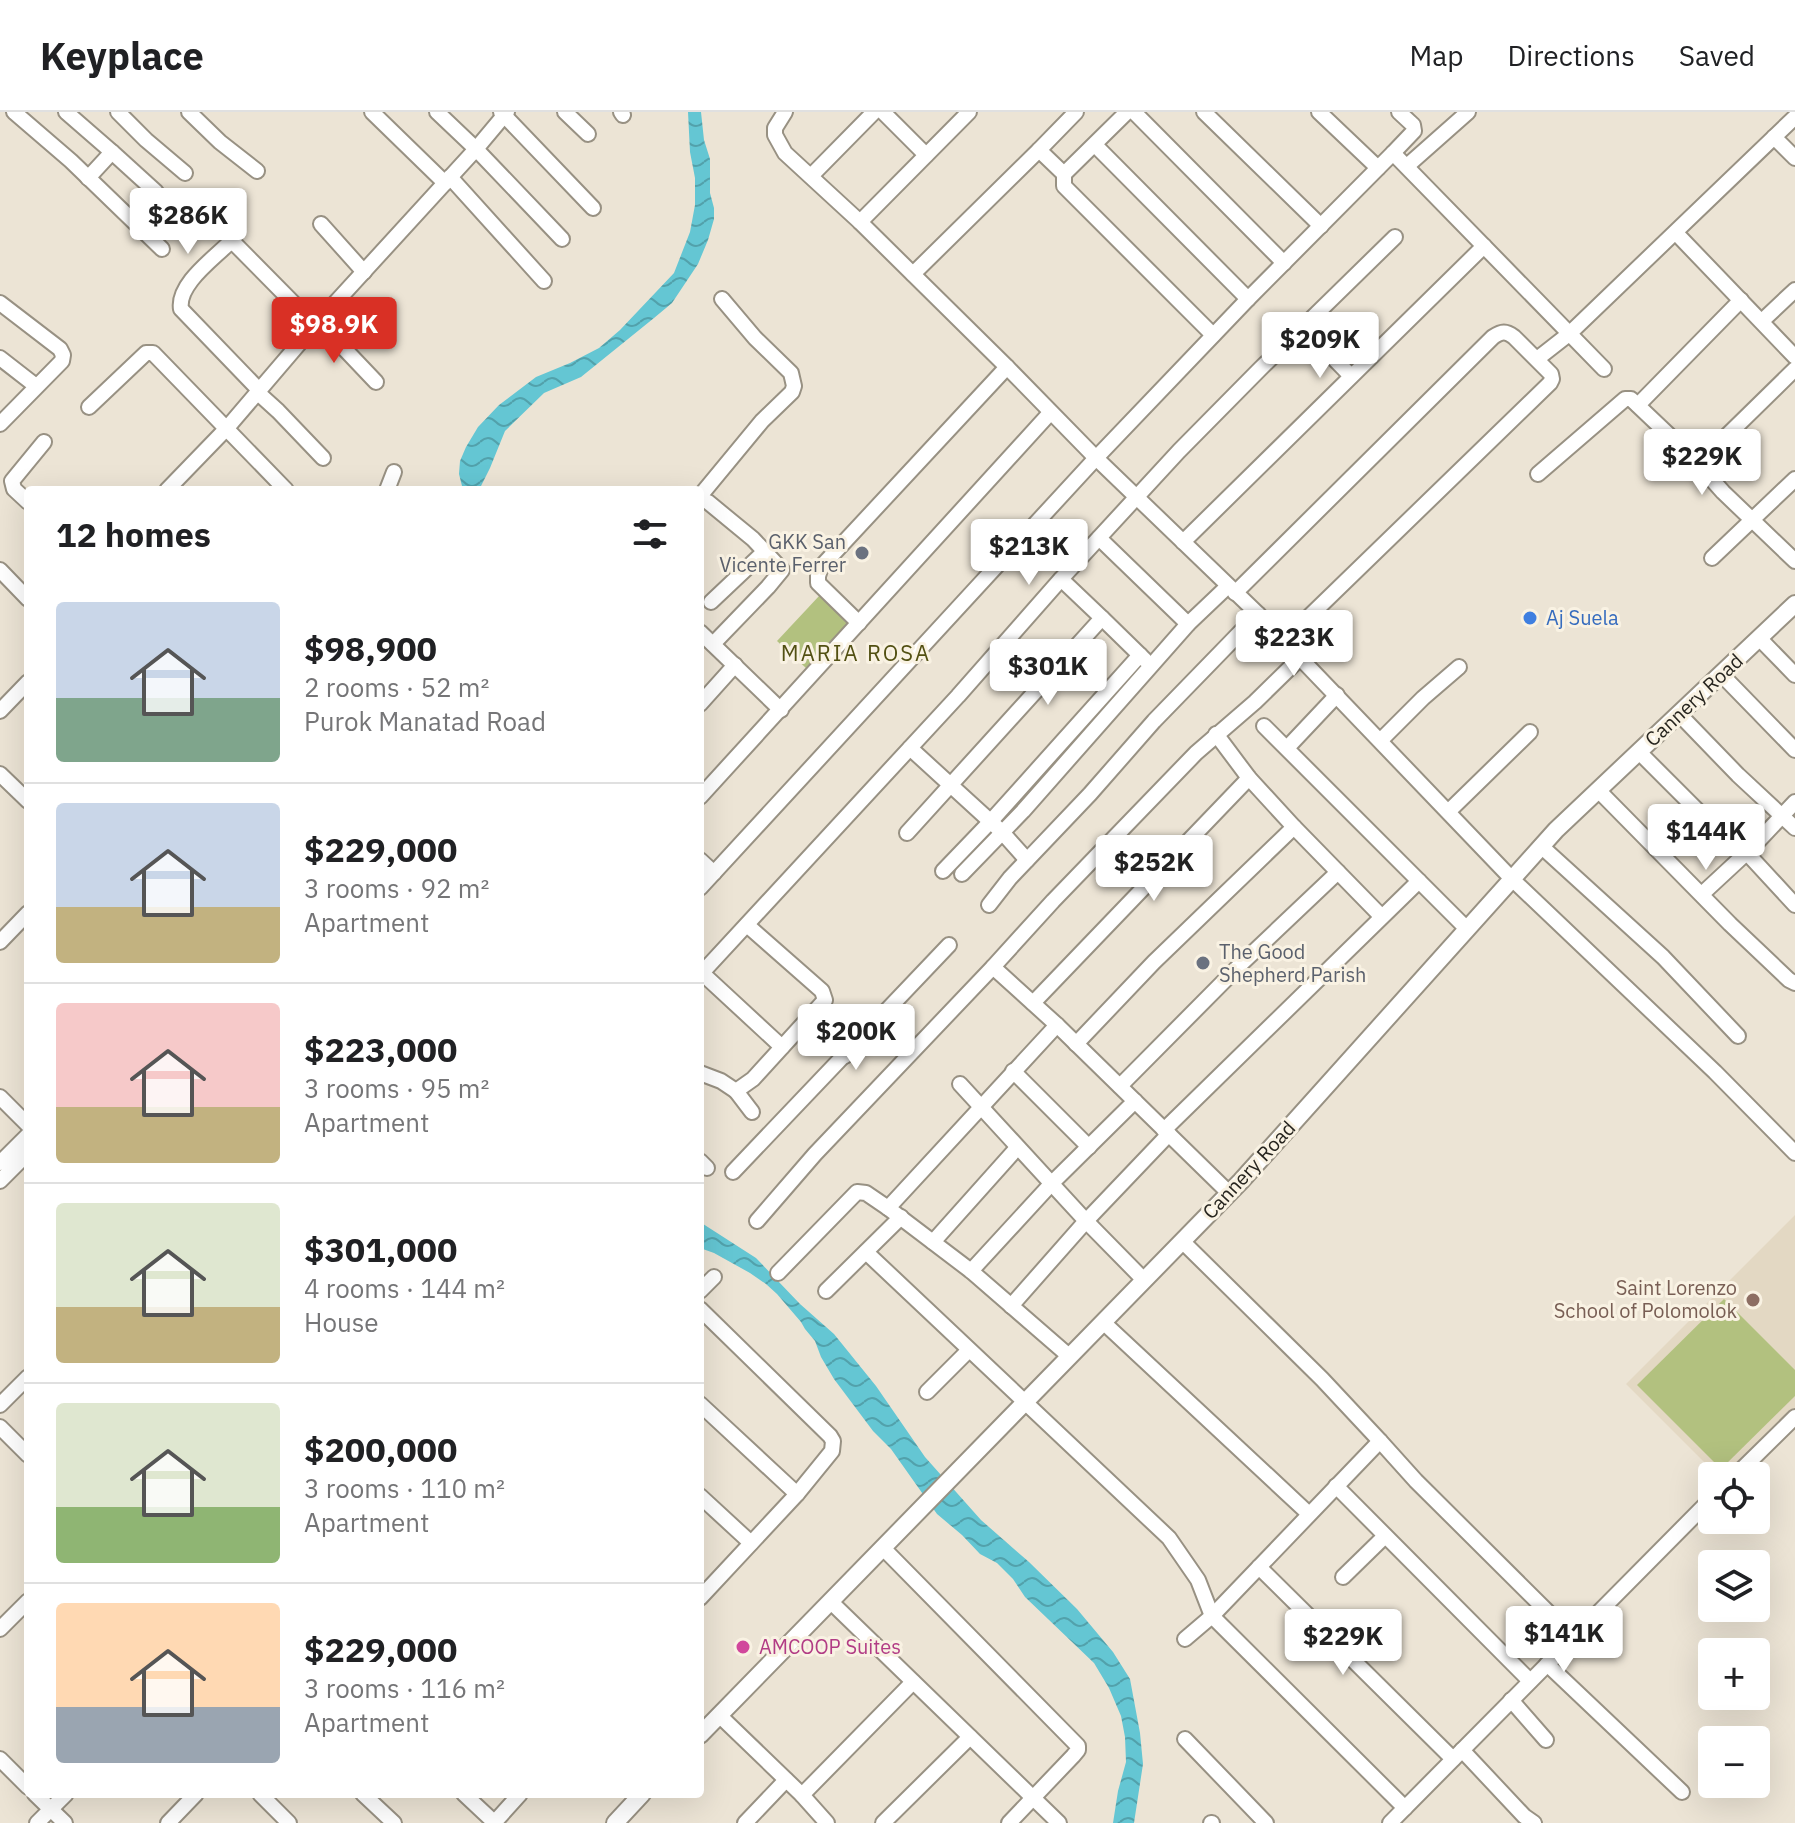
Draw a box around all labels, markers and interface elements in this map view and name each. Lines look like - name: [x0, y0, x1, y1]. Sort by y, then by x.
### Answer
- text: Keyplace: [40, 31, 204, 80]
- text: Map: [1409, 37, 1463, 74]
- text: Directions: [1507, 37, 1635, 74]
- text: Saved: [1679, 37, 1755, 74]
- pin: $286K: [132, 188, 244, 256]
- text: $286K: [148, 197, 228, 231]
- pin: $98.9K: [269, 297, 399, 365]
- text: $98.9K: [290, 306, 378, 340]
- pin: $209K: [1264, 312, 1376, 380]
- text: $209K: [1280, 321, 1360, 355]
- pin: $229K: [1646, 429, 1758, 497]
- text: $229K: [1662, 438, 1742, 472]
- text: 12 homes: [56, 512, 211, 556]
- icon: filters: [628, 512, 672, 556]
- pin: $213K: [973, 519, 1085, 587]
- place label: GKK San Vicente Ferrer: [719, 528, 846, 578]
- text: $213K: [989, 528, 1069, 562]
- marker: GKK San Vicente Ferrer: [853, 544, 871, 562]
- place label: Aj Suela: [1546, 604, 1619, 631]
- marker: Aj Suela: [1521, 609, 1539, 627]
- pin: $223K: [1238, 610, 1350, 678]
- text: $223K: [1254, 619, 1334, 653]
- text: $98,900: [304, 626, 437, 670]
- icon: home: [120, 634, 216, 730]
- district label: MARIA ROSA: [781, 638, 931, 667]
- pin: $301K: [992, 639, 1104, 707]
- street label: Cannery Road: [1639, 647, 1749, 752]
- text: $301K: [1008, 648, 1088, 682]
- text: 2 rooms · 52 m²: [304, 670, 489, 704]
- text: Purok Manatad Road: [304, 704, 546, 738]
- pin: $144K: [1650, 804, 1762, 872]
- text: $144K: [1666, 813, 1746, 847]
- text: $229,000: [304, 827, 457, 871]
- icon: home: [120, 835, 216, 931]
- pin: $252K: [1098, 835, 1210, 903]
- text: $252K: [1114, 844, 1194, 878]
- text: 3 rooms · 92 m²: [304, 871, 489, 905]
- text: Apartment: [304, 905, 429, 939]
- place label: The Good Shepherd Parish: [1219, 938, 1366, 988]
- marker: The Good Shepherd Parish: [1194, 954, 1212, 972]
- pin: $200K: [800, 1004, 912, 1072]
- text: $200K: [816, 1013, 896, 1047]
- text: $223,000: [304, 1027, 457, 1071]
- icon: home: [120, 1035, 216, 1131]
- text: 3 rooms · 95 m²: [304, 1071, 489, 1105]
- text: Apartment: [304, 1105, 429, 1139]
- street label: Cannery Road: [1196, 1115, 1301, 1225]
- text: $301,000: [304, 1227, 457, 1271]
- icon: home: [120, 1235, 216, 1331]
- text: 4 rooms · 144 m²: [304, 1271, 505, 1305]
- place label: Saint Lorenzo School of Polomolok: [1554, 1274, 1737, 1324]
- marker: Saint Lorenzo School of Polomolok: [1744, 1291, 1762, 1309]
- text: House: [304, 1305, 379, 1339]
- text: $200,000: [304, 1427, 457, 1471]
- icon: home: [120, 1435, 216, 1531]
- map controls: [1698, 1462, 1770, 1798]
- button: locate: [1698, 1462, 1770, 1534]
- text: 3 rooms · 110 m²: [304, 1471, 505, 1505]
- text: Apartment: [304, 1505, 429, 1539]
- button: layers: [1698, 1550, 1770, 1622]
- pin: $141K: [1508, 1606, 1620, 1674]
- pin: $229K: [1287, 1609, 1399, 1677]
- text: $141K: [1524, 1615, 1604, 1649]
- text: $229K: [1303, 1618, 1383, 1652]
- text: $229,000: [304, 1627, 457, 1671]
- place label: AMCOOP Suites: [759, 1633, 901, 1660]
- icon: home: [120, 1635, 216, 1731]
- marker: AMCOOP Suites: [734, 1638, 752, 1656]
- button: +: [1698, 1638, 1770, 1710]
- text: 3 rooms · 116 m²: [304, 1671, 505, 1705]
- text: Apartment: [304, 1705, 429, 1739]
- button: −: [1698, 1726, 1770, 1798]

